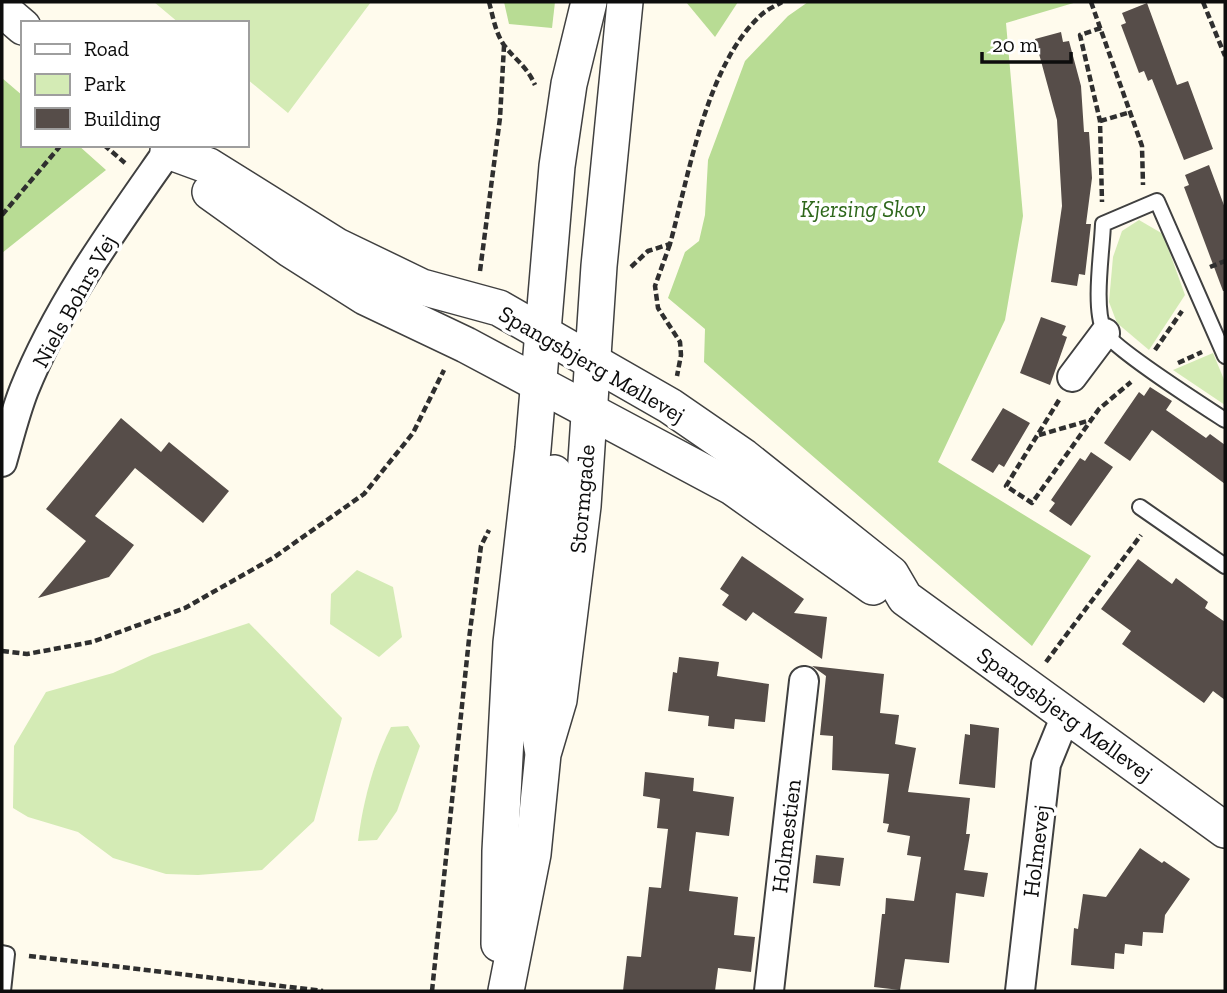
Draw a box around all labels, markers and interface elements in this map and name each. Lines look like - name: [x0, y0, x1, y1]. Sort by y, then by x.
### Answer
- legend: [21, 21, 248, 147]
- scale bar: [982, 21, 1071, 65]
- text: 20 m: [992, 32, 1038, 57]
- text: Road: [84, 36, 130, 61]
- text: Park: [84, 71, 126, 96]
- text: Building: [84, 106, 161, 131]
- park label: Kjersing Skov: [800, 195, 926, 223]
- street label: Niels Bohrs Vej: [26, 229, 122, 373]
- street label: Spangsbjerg Møllevej: [494, 299, 690, 429]
- street label: Stormgade: [563, 443, 601, 555]
- street label: Spangsbjerg Møllevej: [972, 641, 1158, 787]
- street label: Holmestien: [765, 777, 807, 895]
- street label: Holmevej: [1016, 803, 1056, 899]

